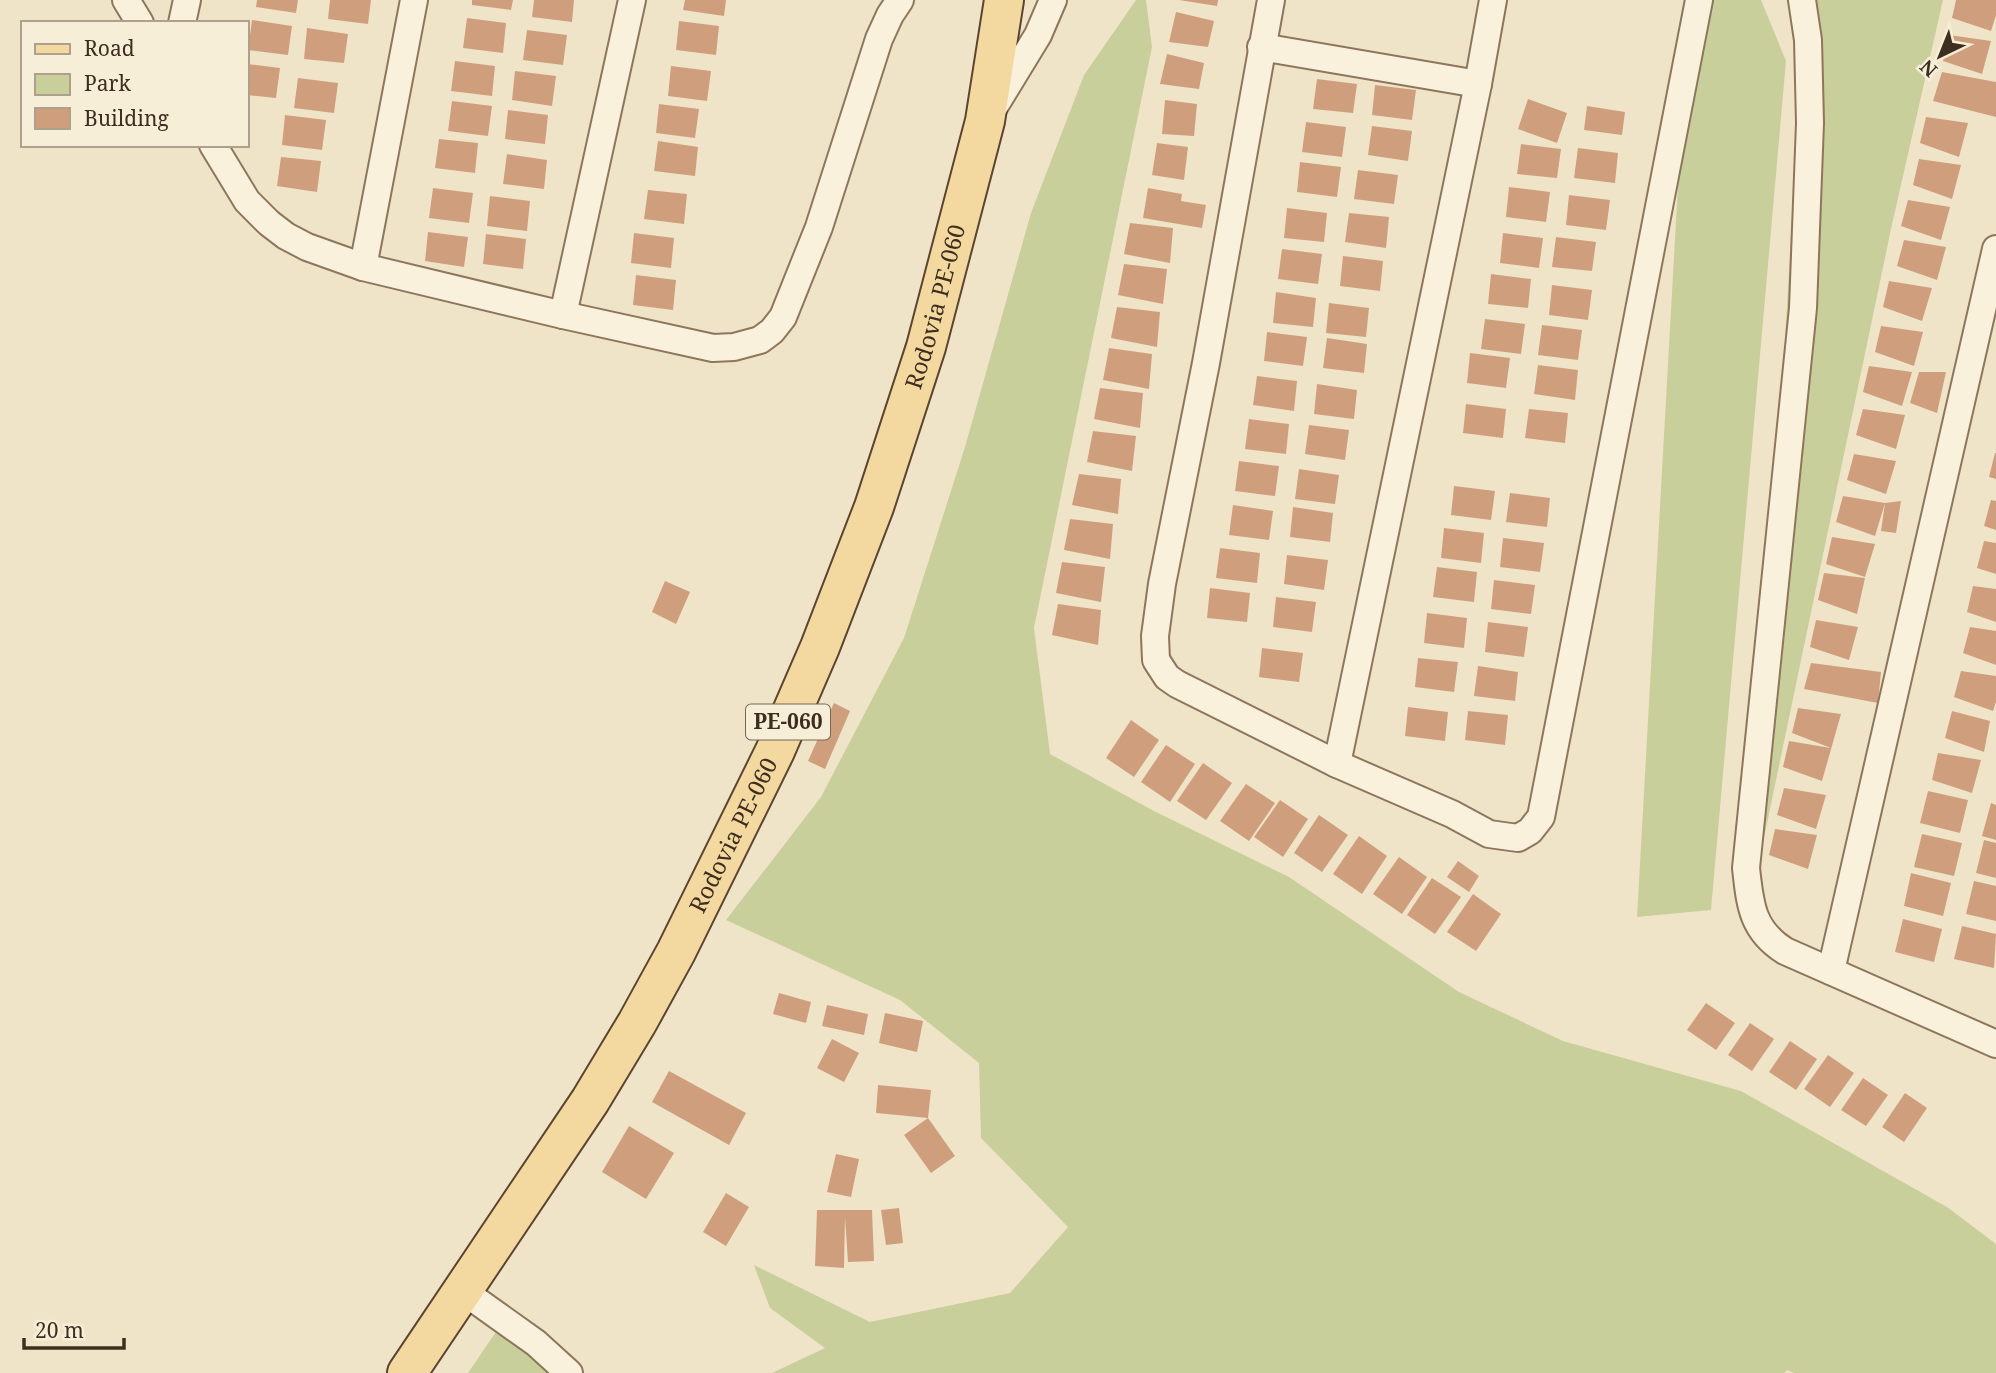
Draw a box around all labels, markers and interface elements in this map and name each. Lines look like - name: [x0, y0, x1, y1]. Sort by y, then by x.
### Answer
- legend: [21, 21, 248, 147]
- north arrow: [1905, 21, 1975, 91]
- text: Road: [84, 34, 135, 62]
- text: N: [1914, 54, 1943, 83]
- text: Park: [84, 69, 131, 97]
- text: Building: [84, 104, 169, 132]
- street label: Rodovia PE-060: [896, 221, 972, 393]
- road number: PE-060: [746, 704, 830, 740]
- street label: Rodovia PE-060: [681, 752, 784, 918]
- scale bar: [24, 1306, 124, 1350]
- text: 20 m: [35, 1316, 84, 1344]

